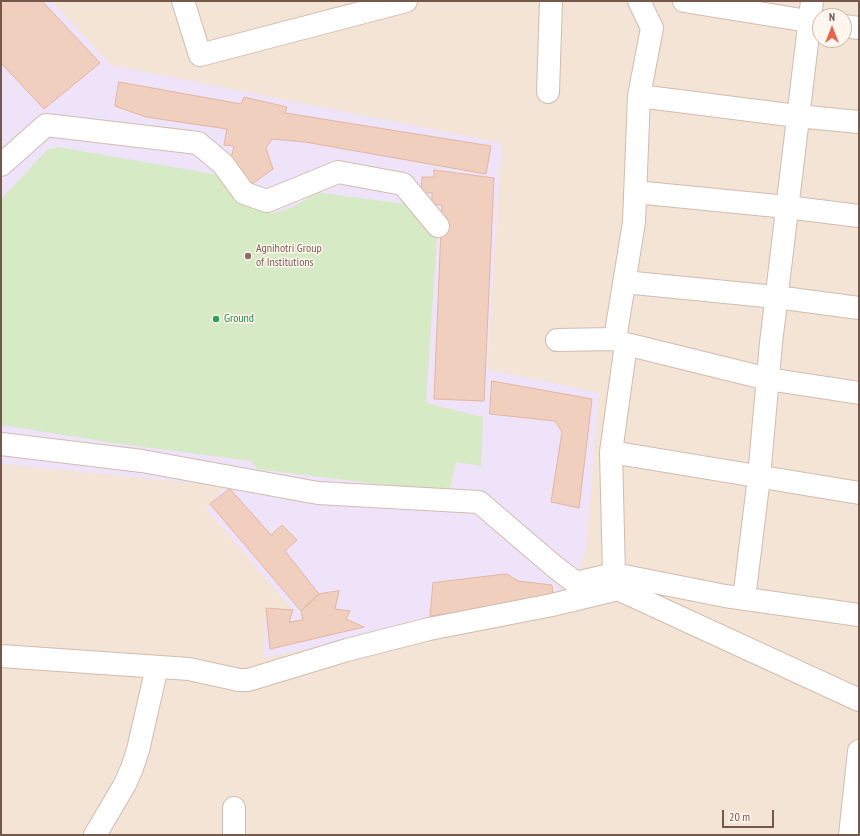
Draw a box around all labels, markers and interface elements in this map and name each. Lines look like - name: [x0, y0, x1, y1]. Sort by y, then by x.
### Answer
- north arrow: [812, 8, 852, 48]
- text: N: [829, 10, 835, 24]
- place label: Agnihotri Group of Institutions: [256, 242, 322, 270]
- marker: Agnihotri Group of Institutions: [243, 251, 253, 261]
- place label: Ground: [224, 312, 254, 326]
- marker: Ground: [211, 314, 221, 324]
- scale bar: [724, 802, 776, 828]
- text: 20 m: [729, 809, 750, 824]

